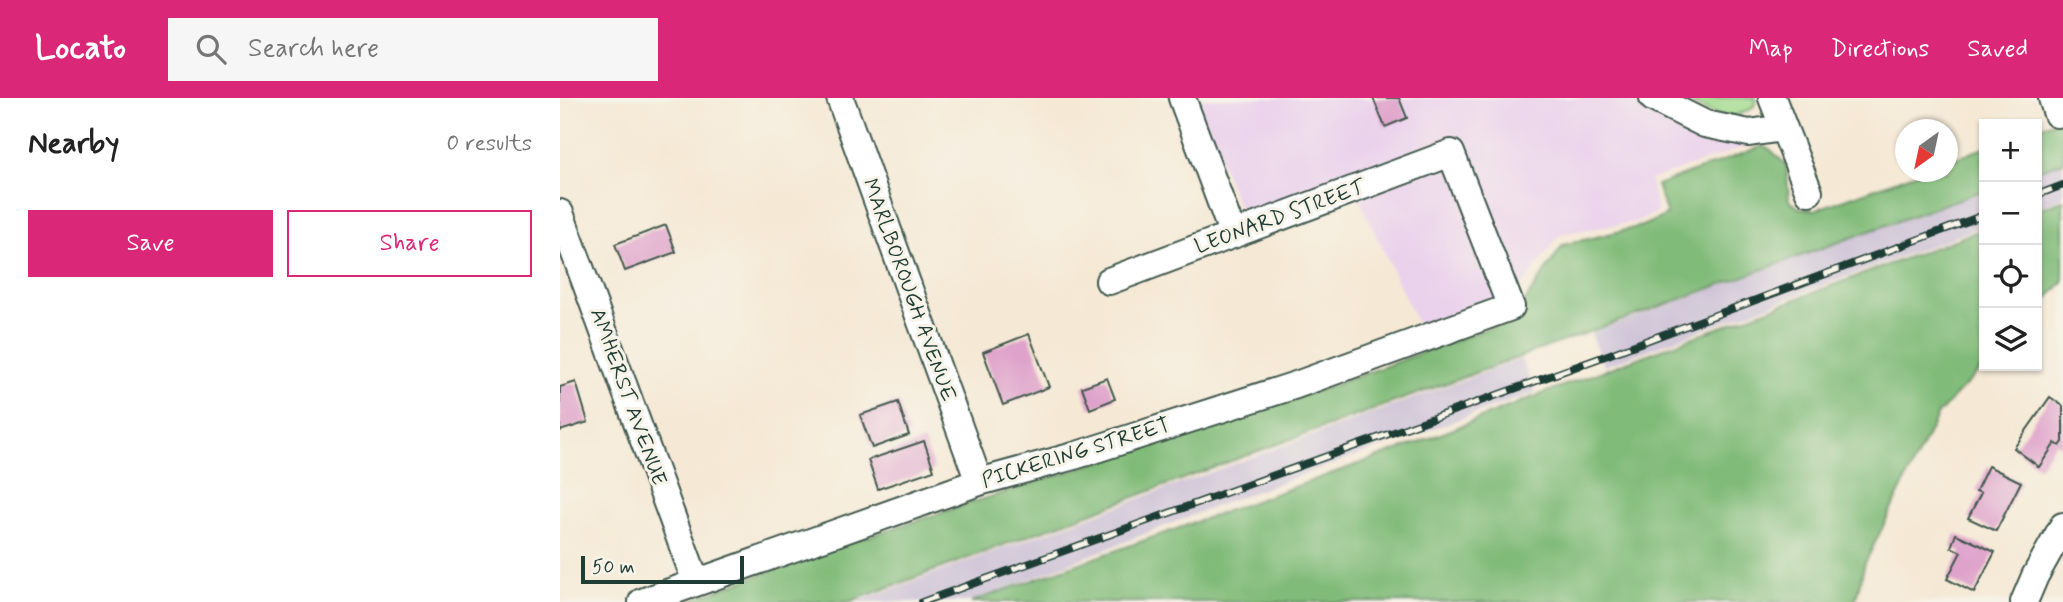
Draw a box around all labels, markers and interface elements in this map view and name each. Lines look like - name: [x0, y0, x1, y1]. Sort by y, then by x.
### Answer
- search box: [168, 18, 658, 81]
- text: Locato: [35, 27, 126, 71]
- icon: search: [192, 30, 230, 68]
- text: Search here: [248, 32, 379, 66]
- text: Map: [1749, 34, 1793, 65]
- text: Directions: [1831, 34, 1929, 65]
- text: Saved: [1967, 34, 2028, 65]
- north arrow: [1895, 119, 1958, 182]
- map controls: [1979, 119, 2042, 371]
- button: +: [1979, 119, 2042, 182]
- text: Nearby: [28, 124, 119, 163]
- text: 0 results: [446, 129, 532, 159]
- street label: LEONARD STREET: [1191, 173, 1370, 261]
- street label: MARLBOROUGH AVENUE: [856, 175, 962, 406]
- button: −: [1979, 182, 2042, 245]
- button: Save: [28, 210, 273, 277]
- button: Share: [287, 210, 532, 277]
- button: locate: [1979, 245, 2042, 308]
- street label: AMHERST AVENUE: [583, 304, 673, 490]
- button: layers: [1979, 308, 2042, 371]
- street label: PICKERING STREET: [979, 411, 1173, 495]
- scale bar: [581, 553, 744, 585]
- text: 50 m: [592, 555, 635, 580]

